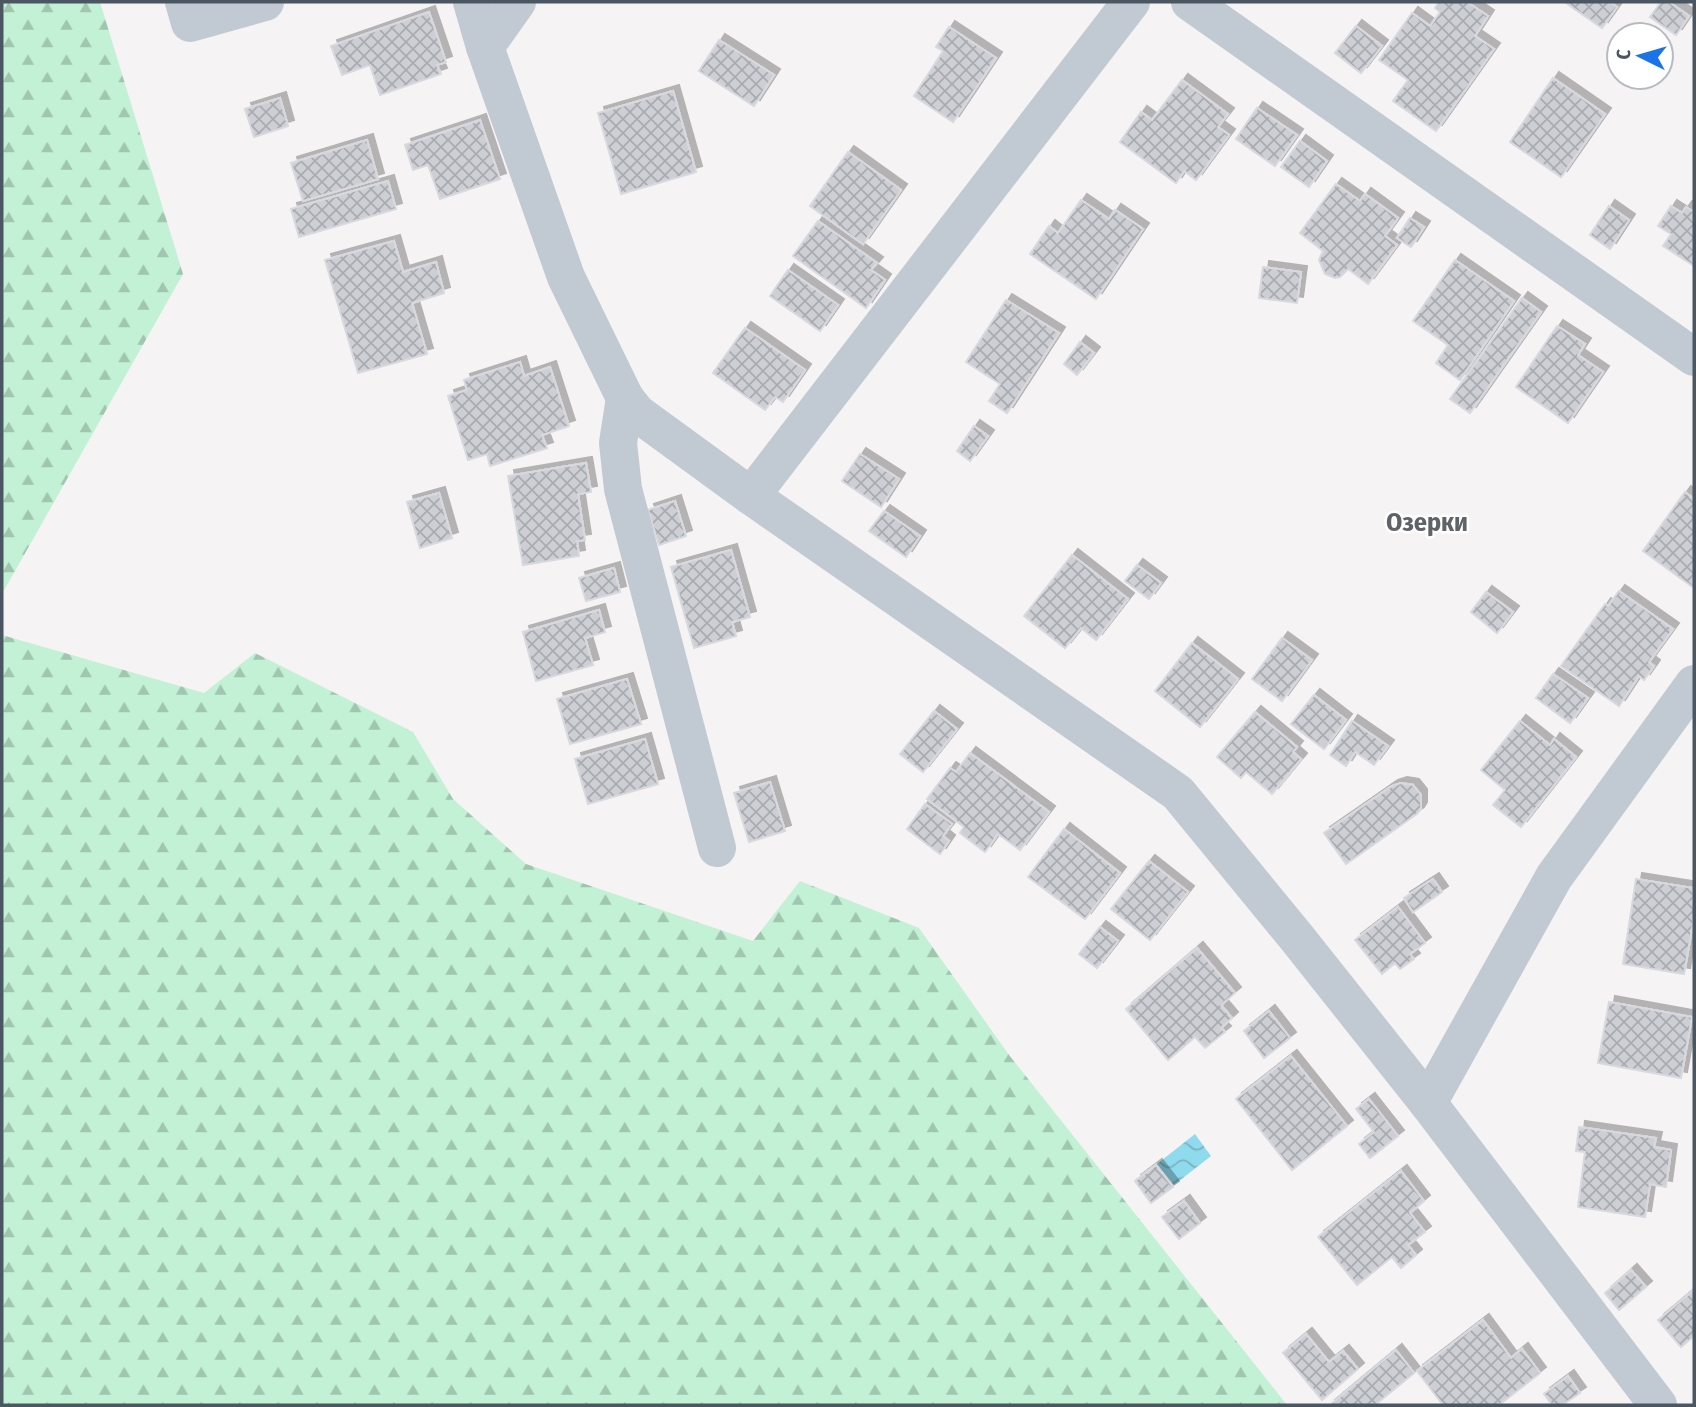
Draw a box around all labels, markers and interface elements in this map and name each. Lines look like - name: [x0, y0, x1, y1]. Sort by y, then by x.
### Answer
- north arrow: [1605, 21, 1675, 91]
- text: С: [1612, 49, 1635, 61]
- district label: Озерки: [1386, 507, 1468, 538]

